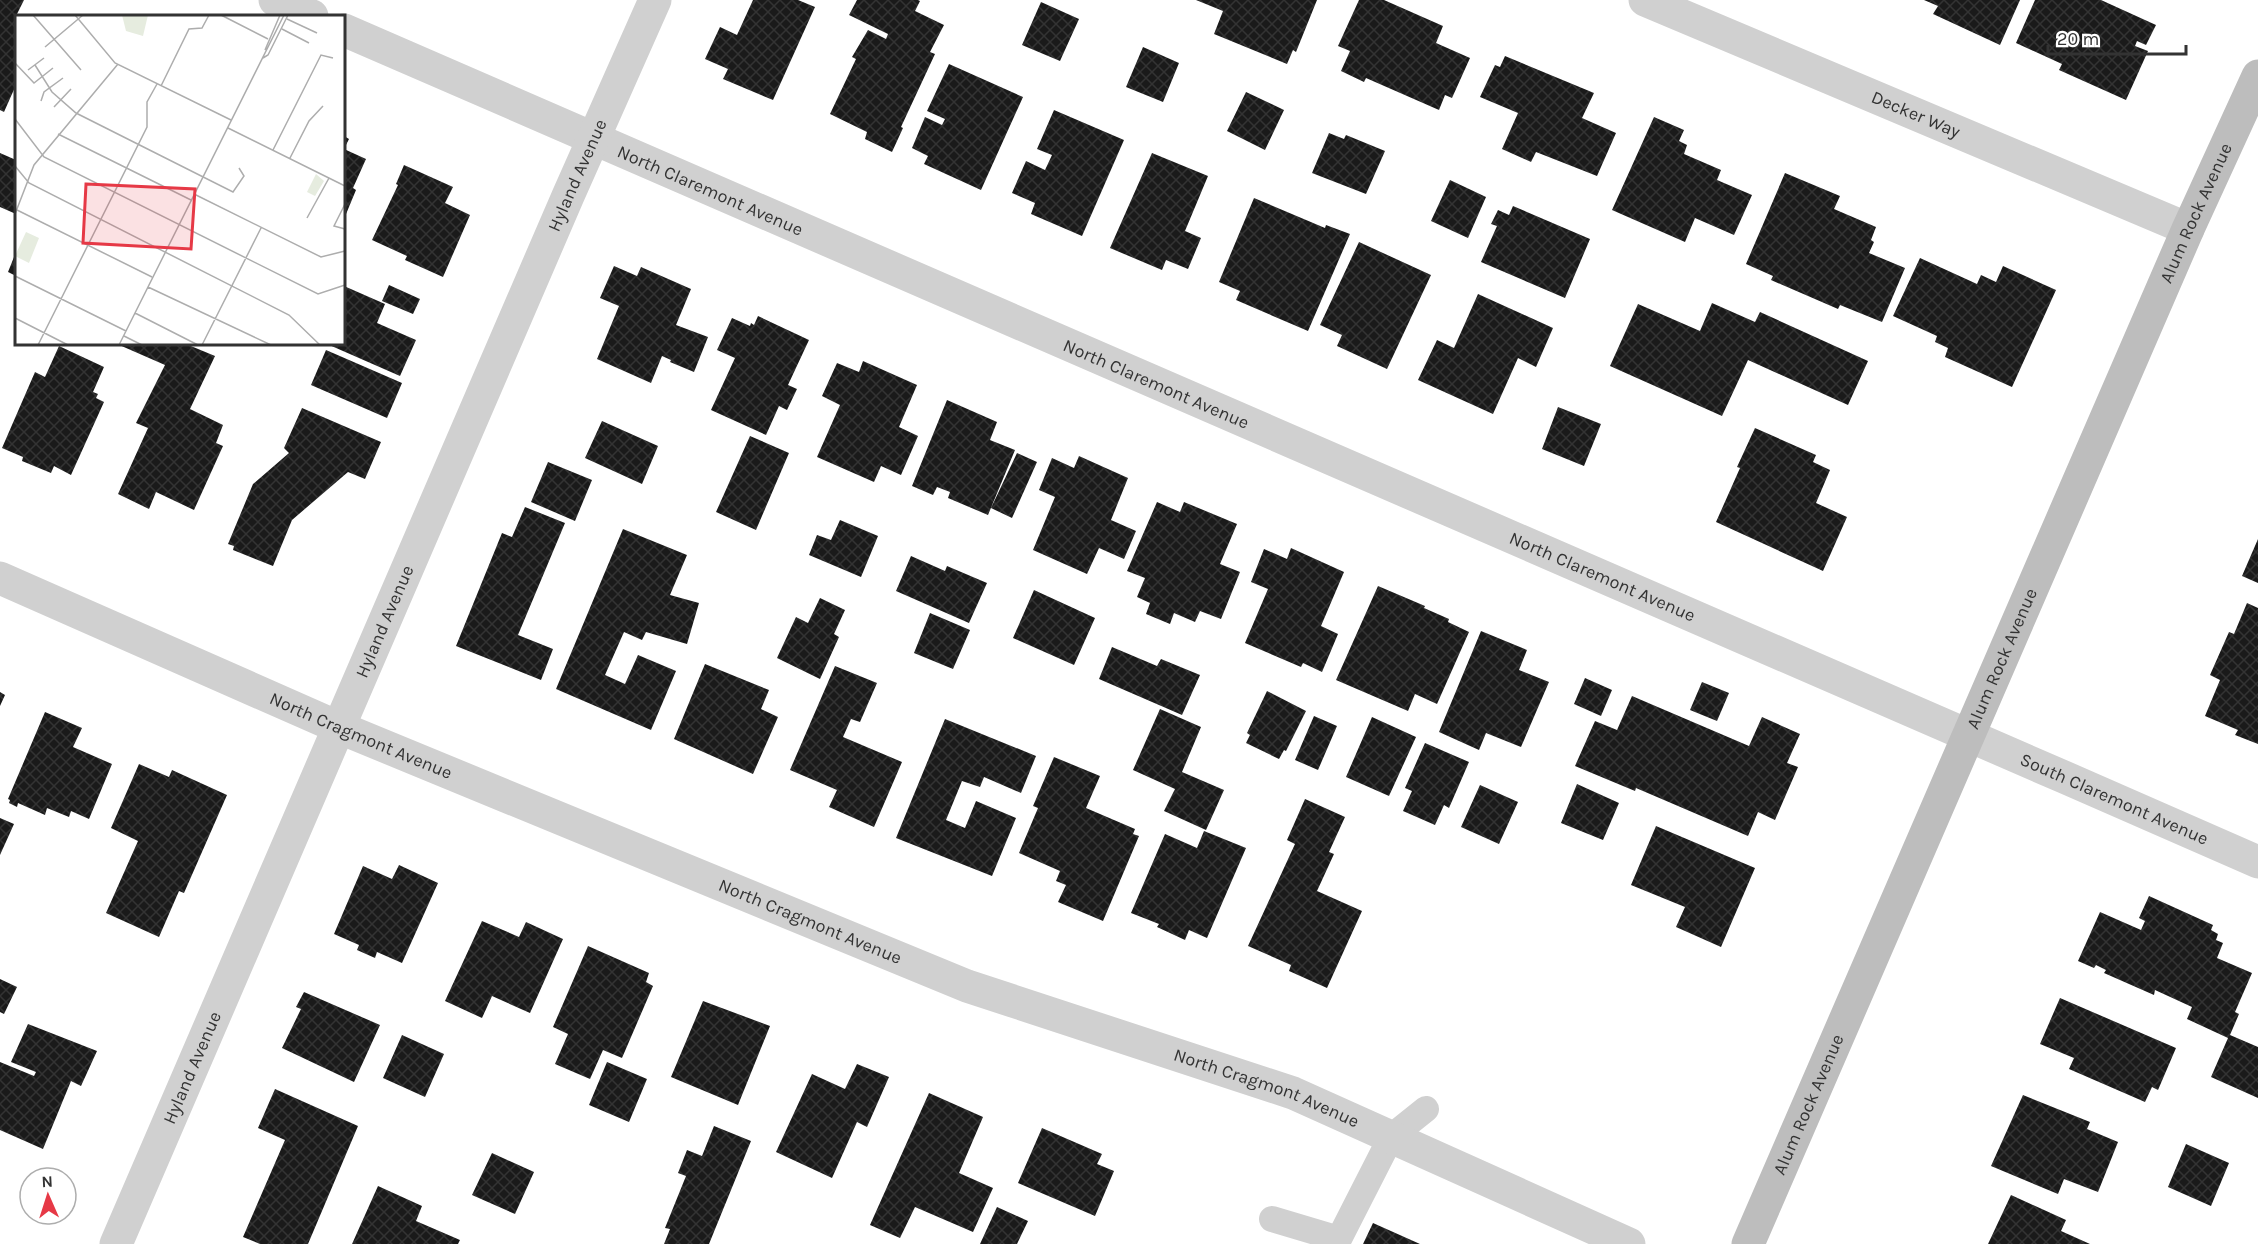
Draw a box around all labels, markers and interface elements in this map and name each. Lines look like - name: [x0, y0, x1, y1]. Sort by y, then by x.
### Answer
- inset map: [15, 15, 345, 345]
- scale bar: [2048, 18, 2186, 56]
- text: 20 m: [2057, 28, 2099, 50]
- street label: Decker Way: [1868, 86, 1964, 143]
- street label: Hyland Avenue: [543, 116, 612, 235]
- street label: Alum Rock Avenue: [2155, 139, 2237, 287]
- street label: North Claremont Avenue: [614, 141, 807, 241]
- street label: North Claremont Avenue: [1060, 334, 1252, 434]
- street label: North Claremont Avenue: [1506, 527, 1699, 627]
- street label: Hyland Avenue: [351, 562, 418, 681]
- street label: Alum Rock Avenue: [1962, 585, 2042, 732]
- street label: North Cragmont Avenue: [266, 687, 456, 784]
- street label: South Claremont Avenue: [2017, 748, 2212, 850]
- street label: North Cragmont Avenue: [715, 874, 905, 969]
- street label: Hyland Avenue: [158, 1008, 226, 1127]
- street label: Alum Rock Avenue: [1768, 1031, 1849, 1178]
- street label: North Cragmont Avenue: [1171, 1044, 1363, 1132]
- north arrow: [18, 1166, 78, 1226]
- text: N: [41, 1172, 53, 1191]

